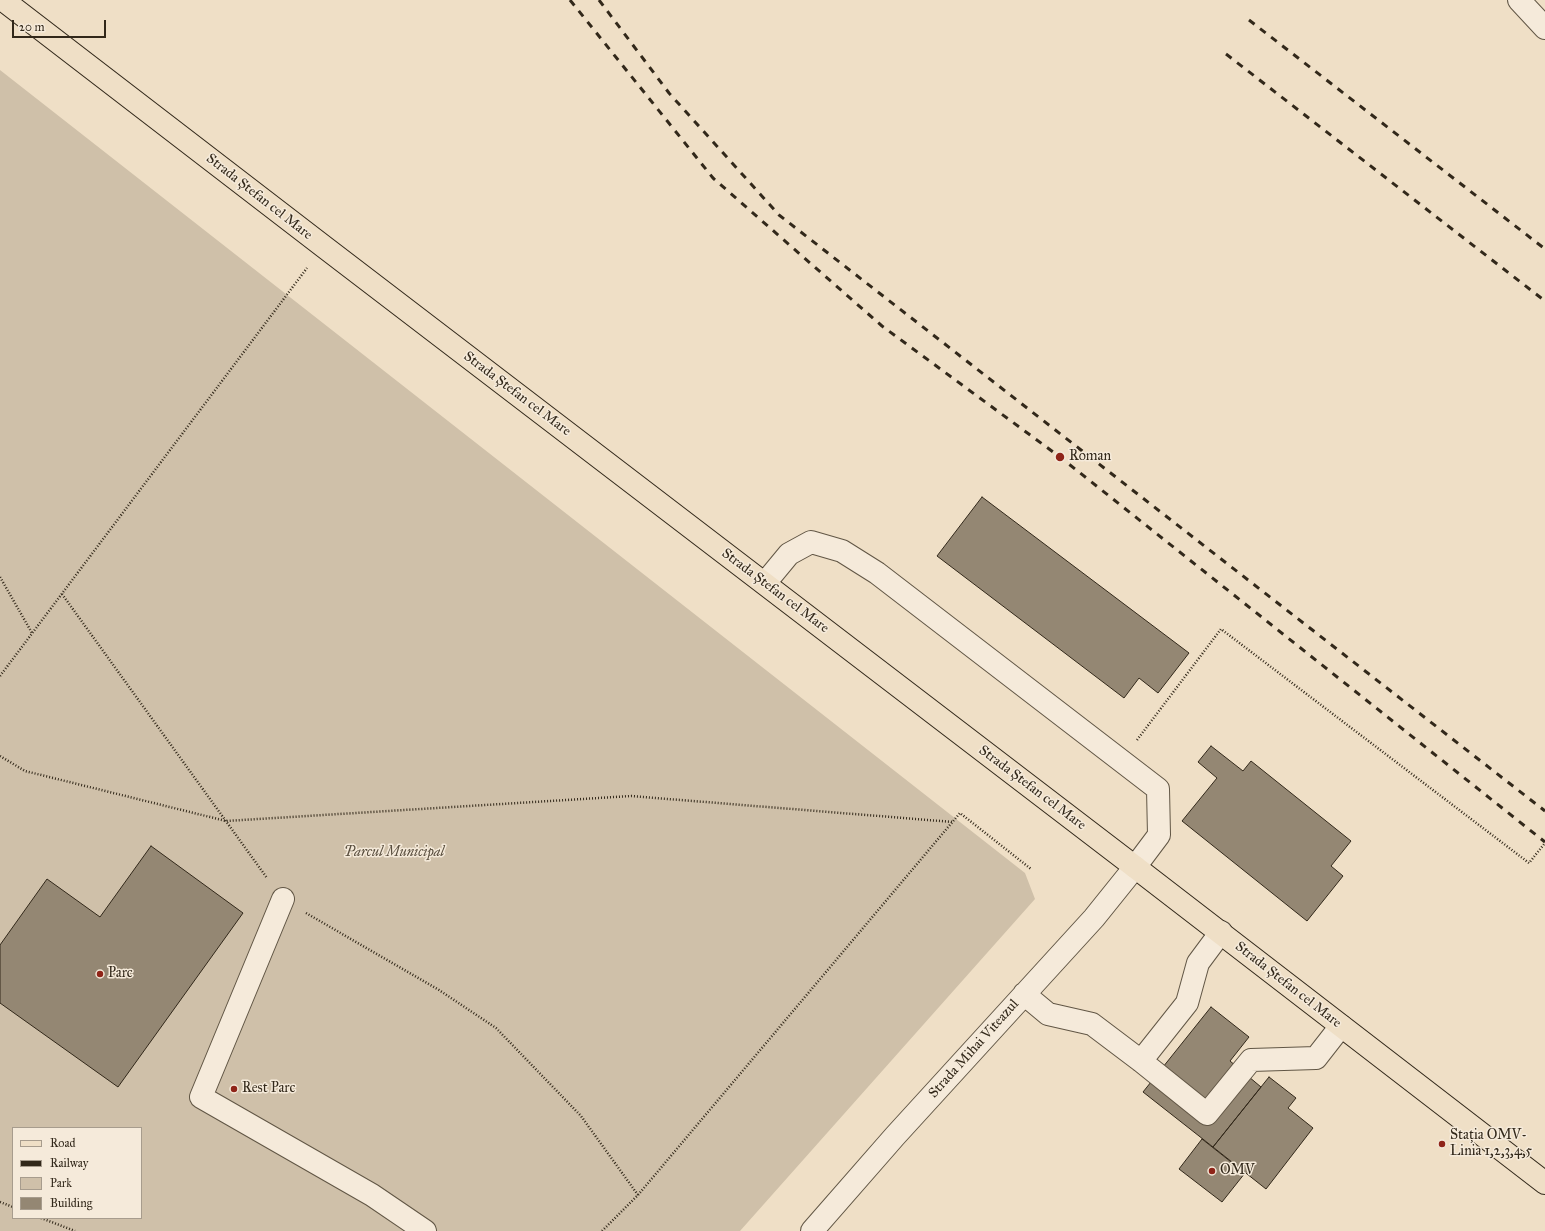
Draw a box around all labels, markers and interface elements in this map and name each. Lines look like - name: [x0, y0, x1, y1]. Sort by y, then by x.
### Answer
- scale bar: [14, 12, 108, 38]
- text: 20 m: [19, 20, 45, 34]
- street label: Strada Ștefan cel Mare: [203, 150, 315, 244]
- street label: Strada Ștefan cel Mare: [460, 348, 574, 440]
- place label: Roman: [1069, 449, 1111, 465]
- marker: Roman: [1054, 451, 1066, 463]
- street label: Strada Ștefan cel Mare: [718, 545, 832, 637]
- street label: Strada Ștefan cel Mare: [975, 742, 1089, 834]
- park label: Parcul Municipal: [344, 845, 444, 861]
- street label: Strada Ștefan cel Mare: [1232, 938, 1344, 1032]
- place label: Parc: [108, 966, 133, 982]
- marker: Parc: [95, 969, 105, 979]
- street label: Strada Mihai Viteazul: [925, 996, 1023, 1102]
- place label: Rest Parc: [242, 1081, 295, 1097]
- marker: Rest Parc: [229, 1084, 239, 1094]
- legend: [12, 1127, 142, 1219]
- place label: Stația OMV- Linia 1,2,3,4,5: [1450, 1128, 1532, 1160]
- text: Road: [50, 1136, 76, 1150]
- marker: Stația OMV- Linia 1,2,3,4,5: [1437, 1139, 1447, 1149]
- text: Railway: [50, 1156, 88, 1170]
- place label: OMV: [1220, 1163, 1255, 1179]
- marker: OMV: [1207, 1166, 1217, 1176]
- text: Park: [50, 1176, 72, 1190]
- text: Building: [50, 1196, 92, 1210]

